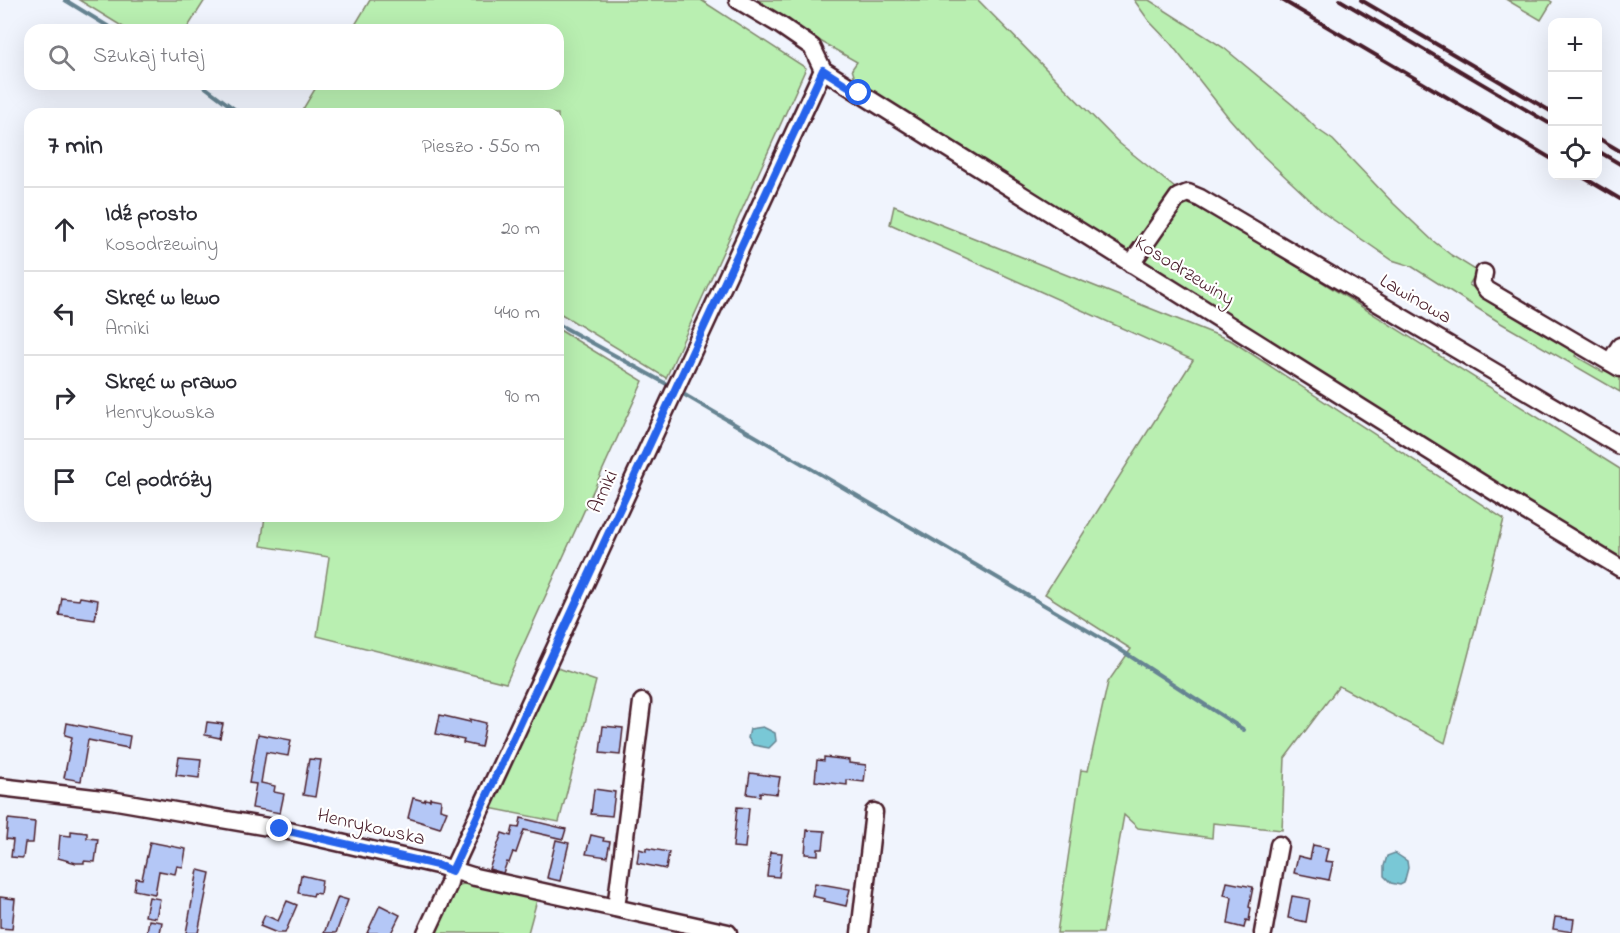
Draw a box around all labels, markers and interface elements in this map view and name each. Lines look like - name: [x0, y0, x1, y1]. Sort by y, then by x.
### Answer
- map controls: [1548, 18, 1602, 180]
- button: +: [1548, 18, 1602, 72]
- search box: [24, 24, 564, 90]
- icon: search: [45, 41, 78, 74]
- text: Szukaj tutaj: [93, 41, 204, 73]
- button: −: [1548, 72, 1602, 126]
- route start: [845, 79, 871, 105]
- button: locate: [1548, 126, 1602, 180]
- text: 7 min: [48, 128, 103, 166]
- text: Pieszo · 550 m: [422, 133, 540, 162]
- text: Idź prosto: [105, 199, 198, 231]
- icon: ahead: [48, 213, 81, 246]
- text: 20 m: [501, 215, 540, 244]
- street label: Kosodrzewiny: [1128, 230, 1240, 314]
- text: Kosodrzewiny: [105, 231, 218, 260]
- street label: Lawinowa: [1373, 268, 1457, 332]
- text: Skręć w lewo: [105, 283, 220, 315]
- icon: left: [48, 297, 81, 330]
- text: 440 m: [494, 299, 540, 328]
- text: Arniki: [105, 315, 149, 344]
- text: Skręć w prawo: [105, 367, 237, 399]
- icon: right: [48, 381, 81, 414]
- text: 90 m: [505, 383, 540, 412]
- text: Henrykowska: [105, 399, 215, 428]
- icon: arrive: [48, 465, 81, 498]
- text: Cel podróży: [105, 465, 212, 497]
- street label: Arniki: [581, 466, 627, 518]
- street label: Henrykowska: [314, 802, 428, 854]
- route end: [266, 815, 292, 841]

